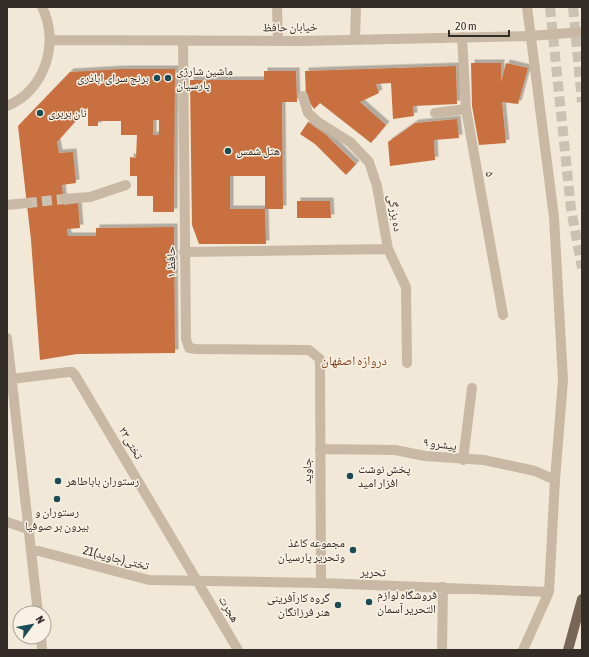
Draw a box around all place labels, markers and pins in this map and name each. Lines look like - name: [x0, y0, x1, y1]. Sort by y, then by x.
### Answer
- place label: ماشین شارژی پارسيان: [176, 64, 233, 92]
- place label: برنج سرای اباذری: [77, 71, 149, 85]
- marker: برنج سرای اباذری: [152, 73, 162, 83]
- marker: ماشین شارژی پارسيان: [163, 73, 173, 83]
- place label: نان بربری: [48, 106, 87, 120]
- marker: نان بربری: [35, 108, 45, 118]
- place label: هتل شمس: [236, 144, 280, 158]
- marker: هتل شمس: [223, 146, 233, 156]
- place label: پخش نوشت افزار امید: [358, 462, 411, 490]
- marker: پخش نوشت افزار امید: [345, 471, 355, 481]
- place label: رستوران باباطاهر: [65, 474, 140, 488]
- marker: رستوران باباطاهر: [53, 476, 63, 486]
- marker: رستوران و بیرون بر صوفیا: [52, 494, 62, 504]
- place label: رستوران و بیرون بر صوفیا: [25, 505, 89, 533]
- place label: مجموعه کاغذ وتحریر پارسیان: [278, 536, 345, 564]
- marker: مجموعه کاغذ وتحریر پارسیان: [348, 545, 358, 555]
- place label: فروشگاه لوازم التحریر آسمان: [377, 588, 437, 616]
- place label: گروه کارآفرینی هنر فرزانگان: [267, 591, 330, 619]
- marker: فروشگاه لوازم التحریر آسمان: [364, 597, 374, 607]
- marker: گروه کارآفرینی هنر فرزانگان: [333, 600, 343, 610]

